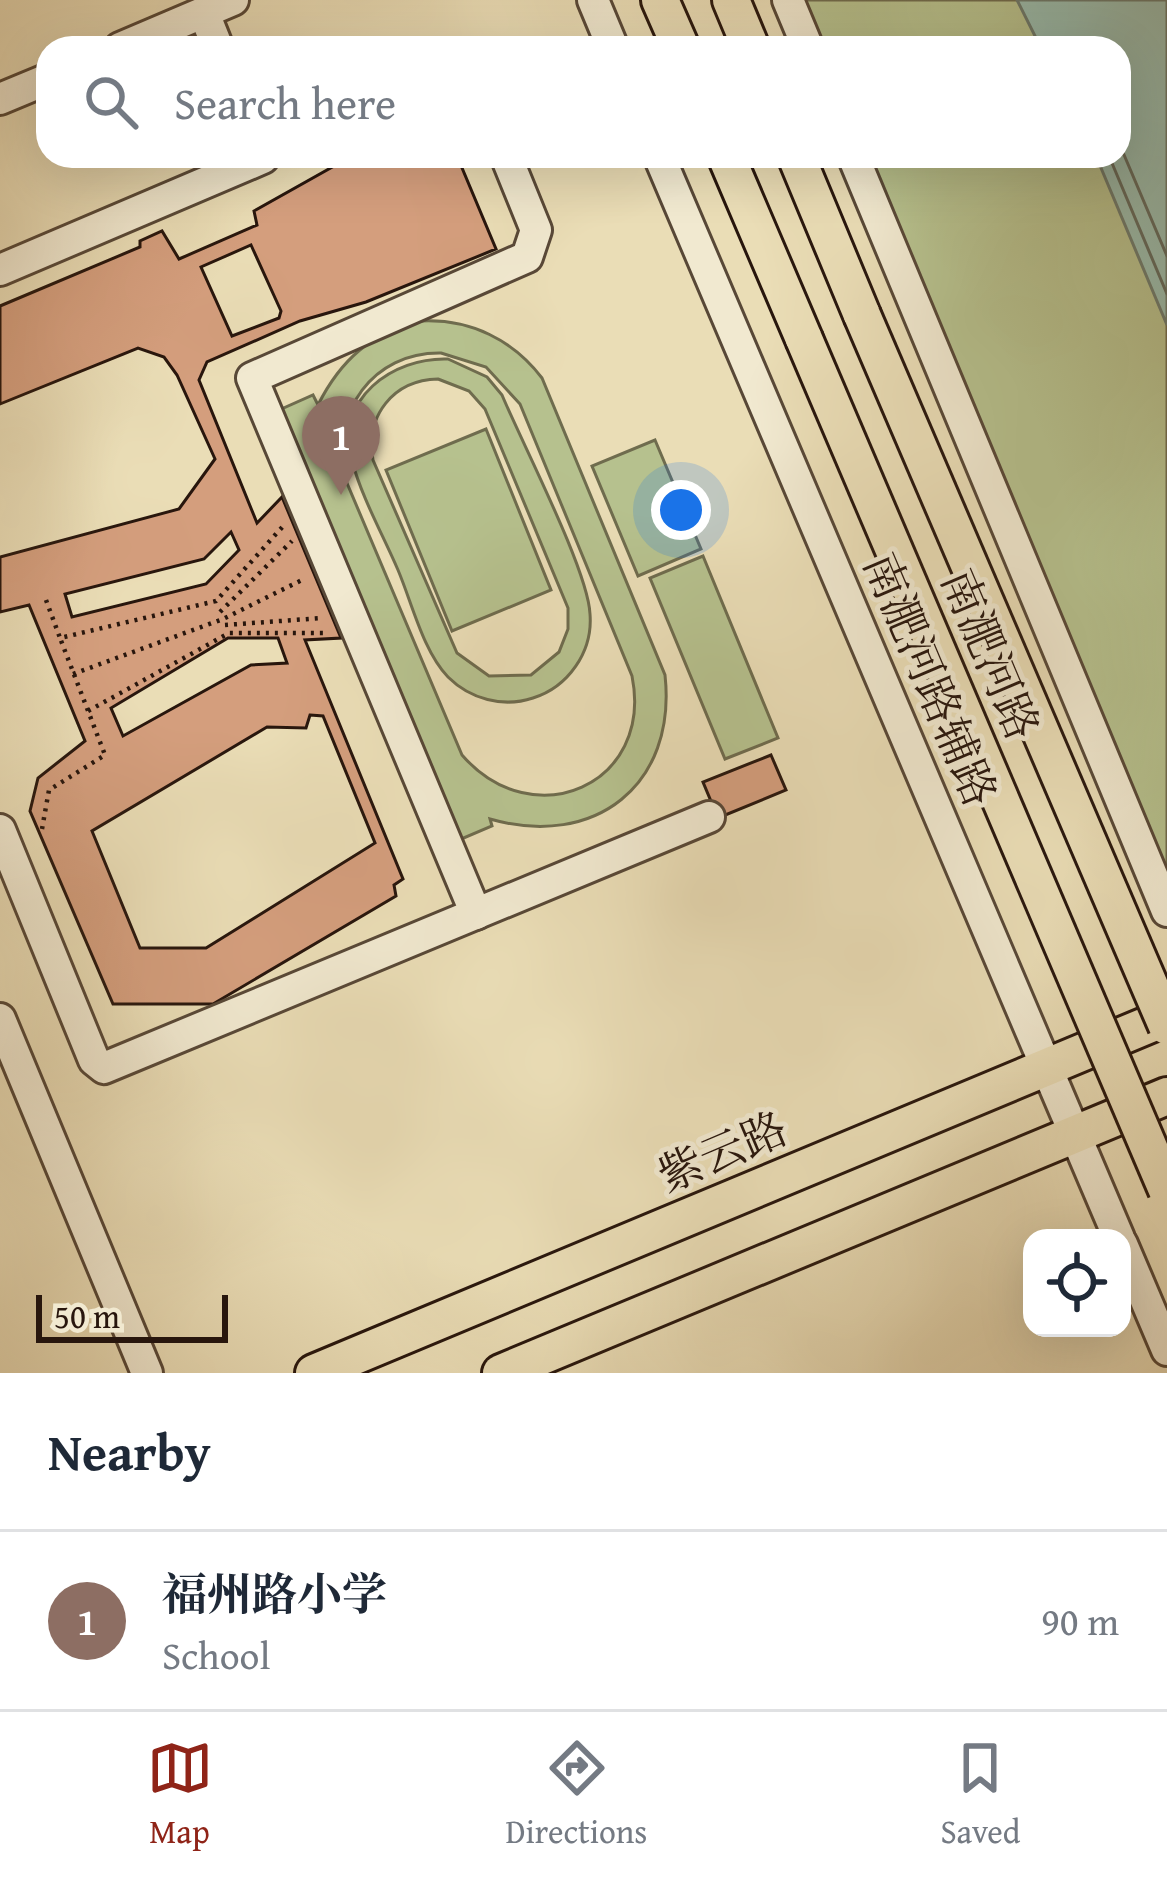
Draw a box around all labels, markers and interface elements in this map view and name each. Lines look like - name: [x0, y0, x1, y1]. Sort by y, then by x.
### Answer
- search box: [36, 36, 1131, 168]
- icon: search: [78, 69, 144, 135]
- text: Search here: [174, 70, 396, 135]
- pin: 1: [302, 396, 380, 495]
- your location: [651, 480, 711, 540]
- street label: 南淝河路辅路: [848, 542, 1014, 816]
- street label: 南淝河路: [926, 558, 1056, 750]
- street label: 紫云路: [647, 1095, 797, 1207]
- map controls: [1023, 1229, 1131, 1337]
- button: locate: [1023, 1229, 1131, 1337]
- scale bar: [36, 1289, 228, 1342]
- text: 50 m: [54, 1292, 120, 1340]
- text: Nearby: [48, 1414, 211, 1489]
- text: 福州路小学: [162, 1561, 387, 1626]
- text: 1: [77, 1592, 97, 1649]
- text: 90 m: [1041, 1592, 1119, 1649]
- text: School: [162, 1626, 270, 1683]
- tab: Map: [147, 1735, 213, 1855]
- tab: Directions: [506, 1735, 647, 1855]
- tab: Saved: [941, 1735, 1020, 1855]

